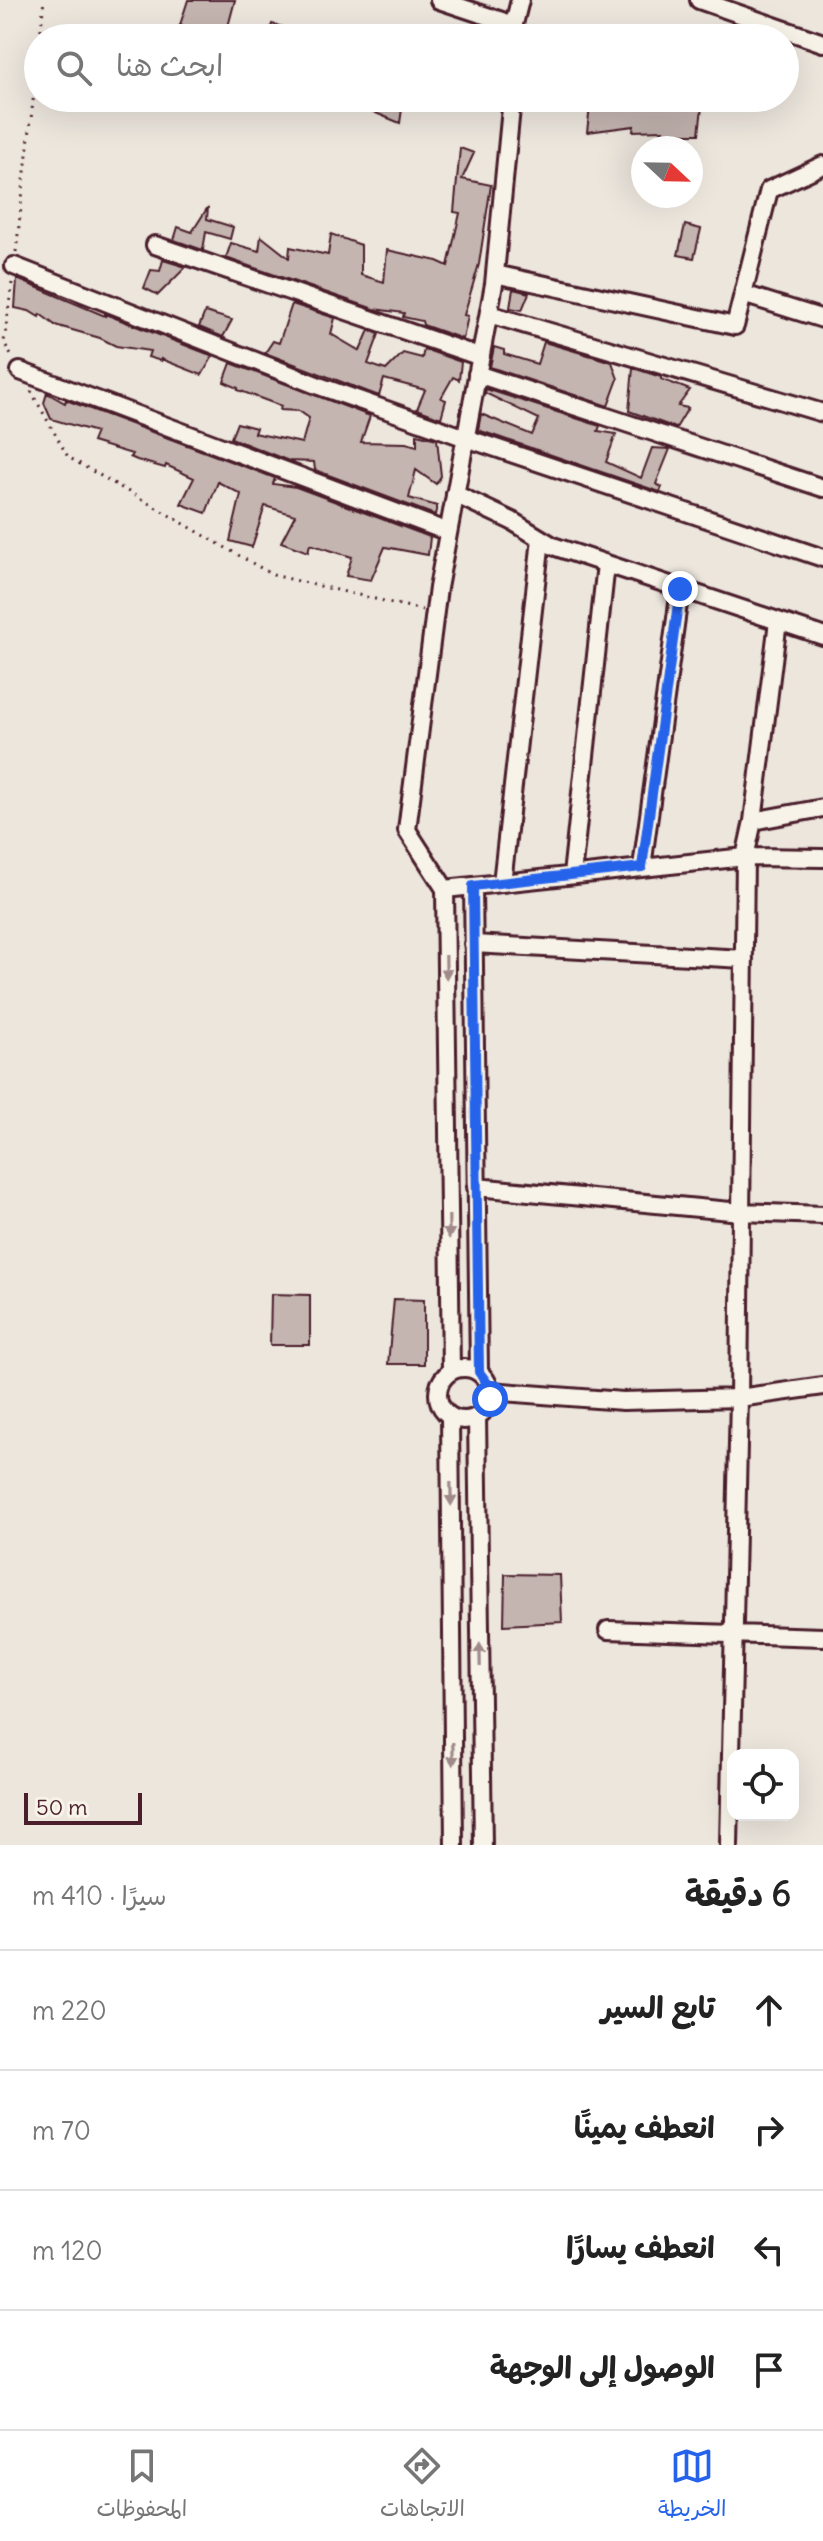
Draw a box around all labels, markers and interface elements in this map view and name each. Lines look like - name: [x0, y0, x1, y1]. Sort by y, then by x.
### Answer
- search box: [24, 24, 799, 112]
- icon: search: [52, 46, 96, 90]
- text: ابحث هنا: [116, 46, 223, 84]
- north arrow: [631, 136, 703, 208]
- route end: [662, 571, 698, 607]
- one-way arrow: [440, 955, 452, 980]
- one-way arrow: [443, 1215, 455, 1240]
- route start: [472, 1381, 508, 1417]
- one-way arrow: [444, 1482, 457, 1507]
- one-way arrow: [474, 1642, 487, 1667]
- one-way arrow: [447, 1742, 460, 1767]
- map controls: [727, 1749, 799, 1821]
- button: locate: [727, 1749, 799, 1821]
- scale bar: [24, 1789, 142, 1825]
- text: 50 m: [36, 1793, 88, 1821]
- text: 6 دقيقة: [685, 1872, 791, 1915]
- text: سيرًا · 410 m: [32, 1879, 167, 1912]
- text: تابع السير: [601, 1988, 715, 2026]
- icon: ahead: [747, 1988, 791, 2032]
- text: 220 m: [32, 1994, 107, 2027]
- text: انعطف يمينًا: [574, 2108, 715, 2146]
- icon: right: [747, 2108, 791, 2152]
- text: 70 m: [32, 2114, 91, 2147]
- text: انعطف يسارًا: [566, 2228, 715, 2266]
- icon: left: [747, 2228, 791, 2272]
- text: 120 m: [32, 2234, 103, 2267]
- text: الوصول إلى الوجهة: [490, 2348, 715, 2386]
- icon: arrive: [747, 2348, 791, 2392]
- tab: المحفوظات: [96, 2444, 187, 2528]
- tab: الاتجاهات: [380, 2444, 465, 2528]
- tab: الخريطة: [658, 2444, 727, 2528]

